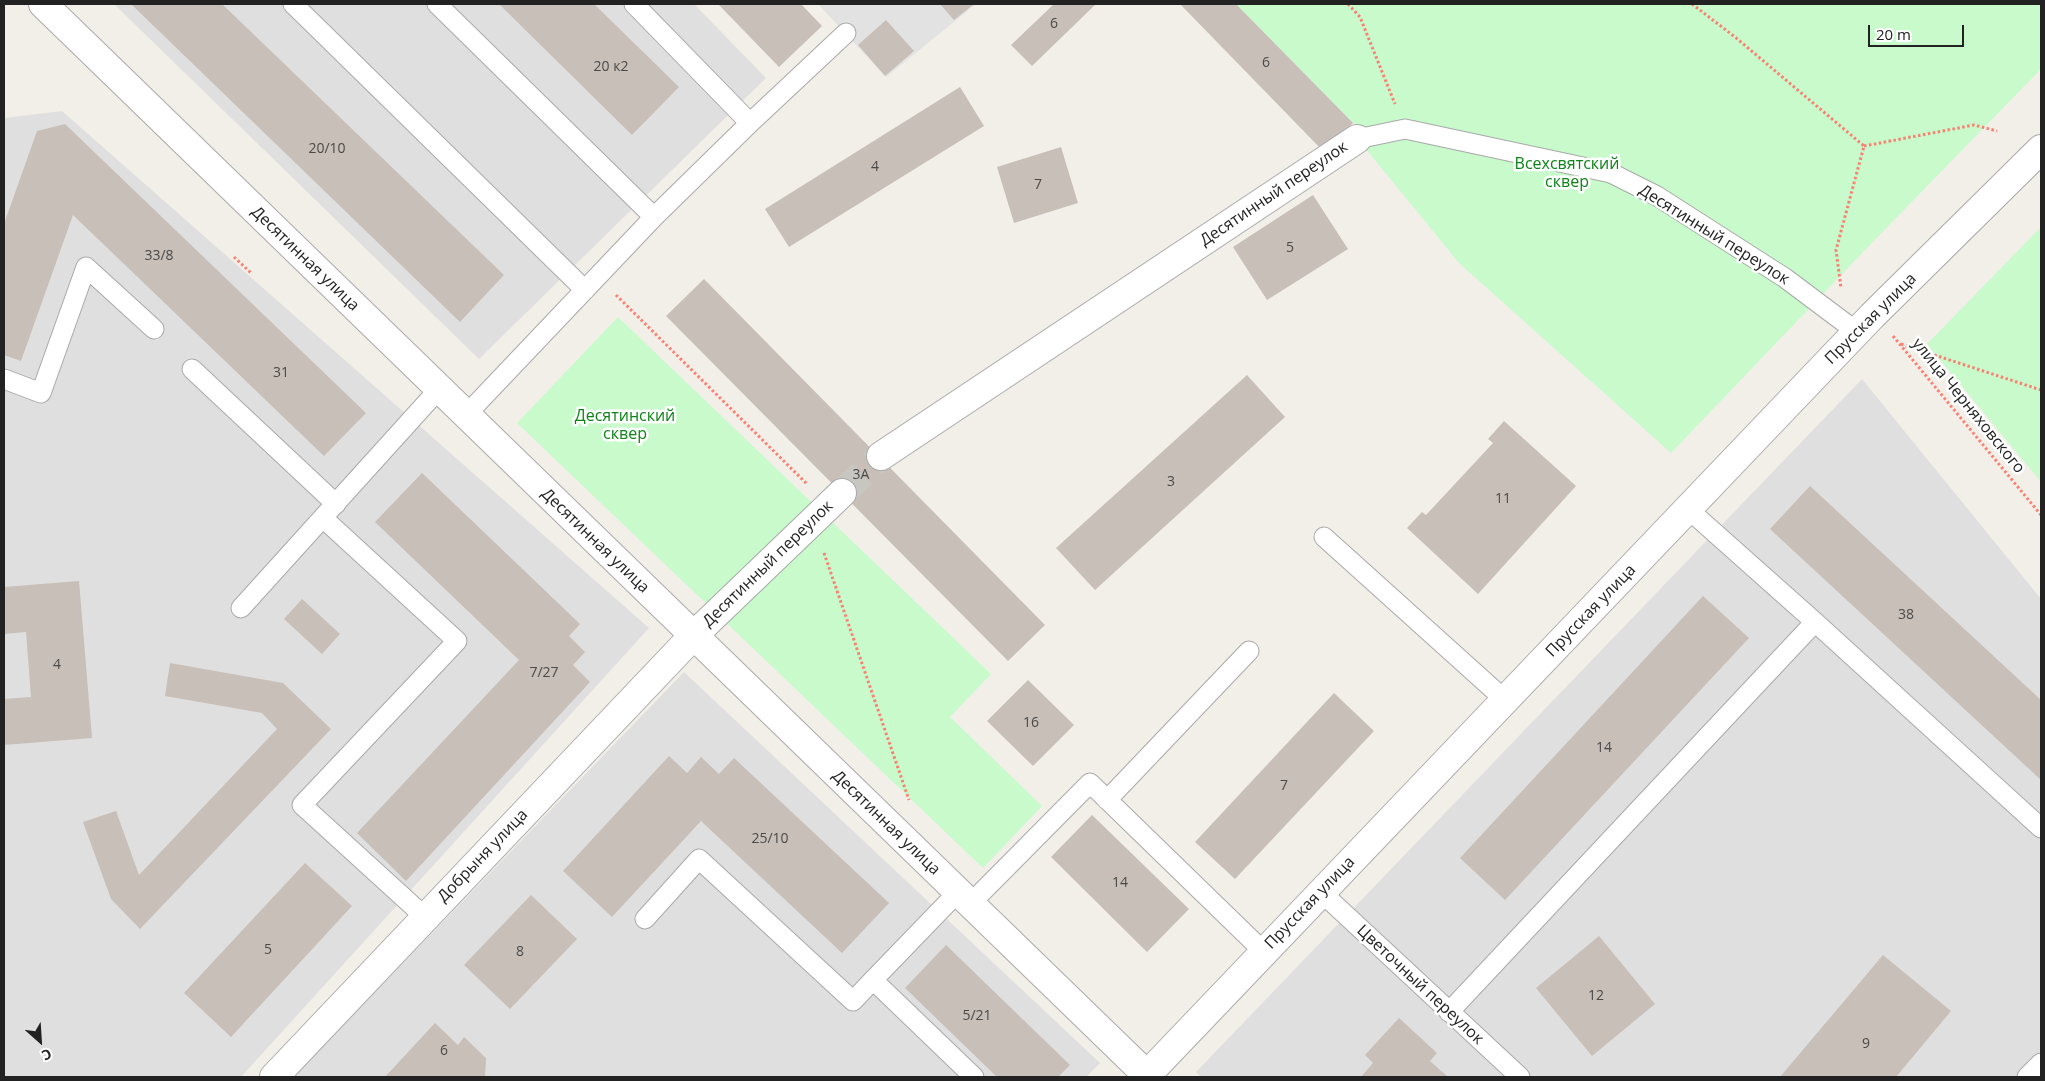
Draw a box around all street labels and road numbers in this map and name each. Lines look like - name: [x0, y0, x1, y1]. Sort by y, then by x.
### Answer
- street label: Десятинный переулок: [1197, 137, 1351, 251]
- street label: Десятинный переулок: [1635, 181, 1793, 289]
- street label: Десятинная улица: [247, 203, 363, 315]
- street label: Прусская улица: [1821, 269, 1921, 369]
- street label: улица Черняховского: [1908, 334, 2028, 478]
- street label: Десятинная улица: [537, 485, 653, 597]
- street label: Десятинный переулок: [699, 497, 837, 631]
- street label: Прусская улица: [1542, 561, 1640, 661]
- street label: Десятинная улица: [828, 767, 944, 879]
- street label: Добрыня улица: [434, 806, 532, 906]
- street label: Прусская улица: [1261, 853, 1359, 953]
- street label: Цветочный переулок: [1353, 921, 1487, 1049]

